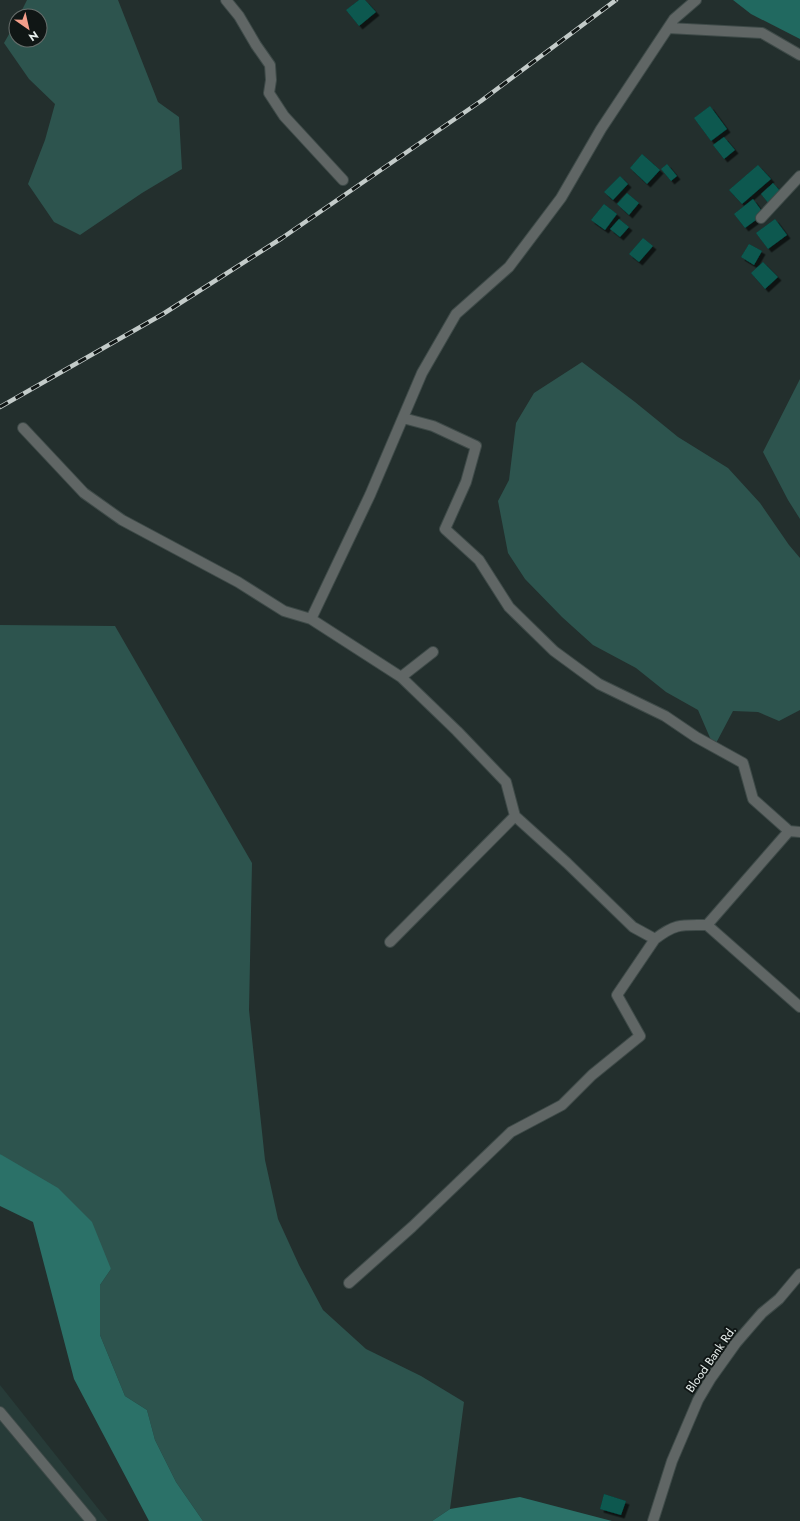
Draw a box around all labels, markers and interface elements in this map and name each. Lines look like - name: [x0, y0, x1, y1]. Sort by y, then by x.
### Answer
- north arrow: [8, 8, 48, 48]
- text: N: [25, 27, 42, 45]
- street label: Blood Bank Rd.: [681, 1322, 741, 1396]

